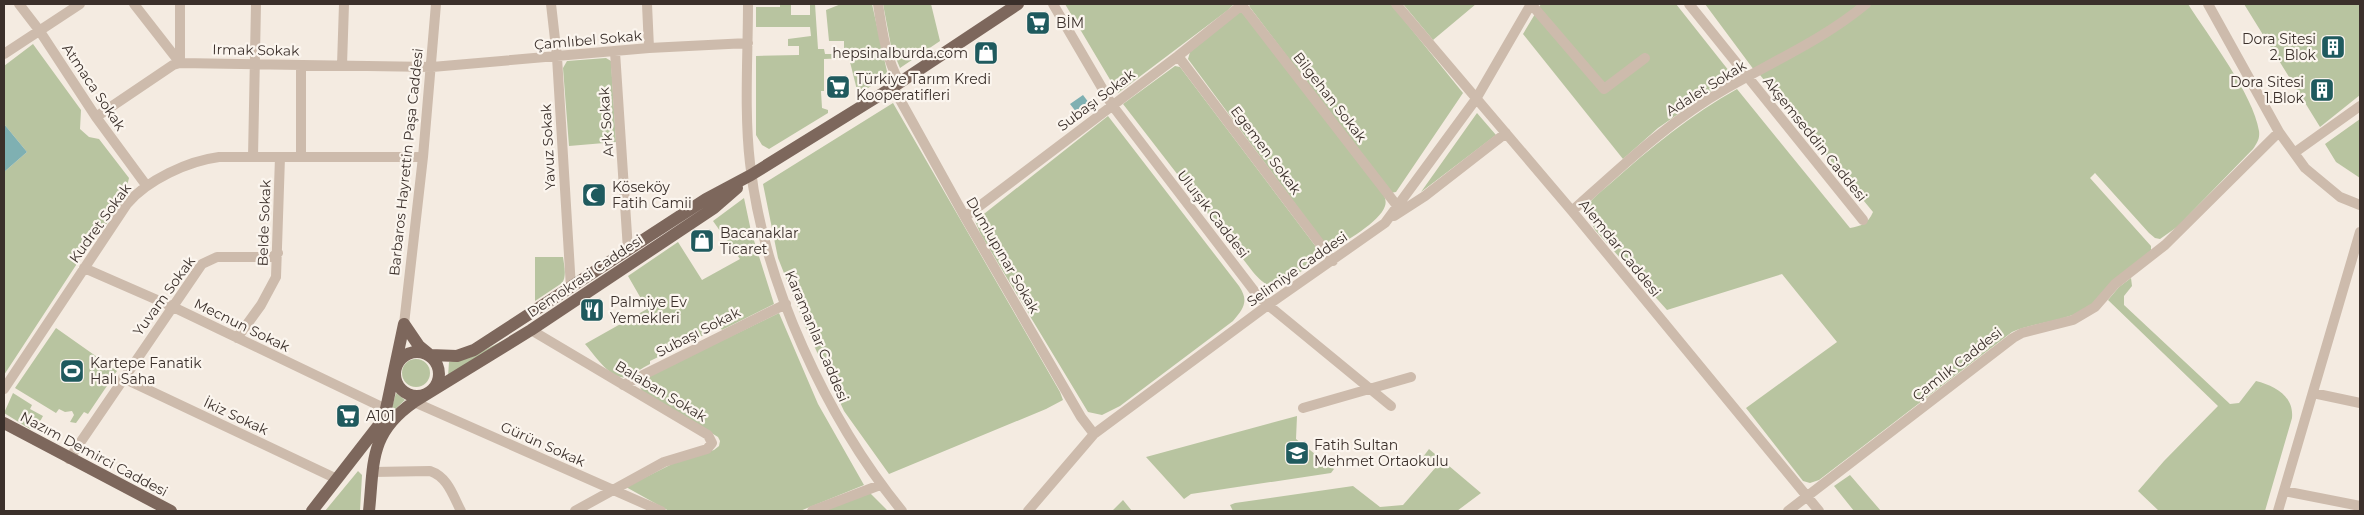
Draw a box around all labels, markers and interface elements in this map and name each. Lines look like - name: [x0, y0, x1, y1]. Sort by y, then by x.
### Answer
- supermarket icon: BİM: [1025, 10, 1051, 36]
- place label: BİM: [1056, 14, 1084, 32]
- street label: Çamlıbel Sokak: [533, 26, 643, 54]
- place label: Dora Sitesi 2. Blok: [2242, 30, 2317, 64]
- building icon: Dora Sitesi 2. Blok: [2320, 34, 2346, 60]
- street label: Atmaca Sokak: [58, 40, 130, 134]
- street label: Irmak Sokak: [212, 40, 300, 60]
- shop icon: hepsinalburda.com: [973, 40, 999, 66]
- place label: hepsinalburda.com: [832, 44, 968, 62]
- street label: Barbaros Hayrettin Paşa Caddesi: [385, 47, 427, 277]
- street label: Bilgehan Sokak: [1289, 48, 1371, 146]
- street label: Adalet Sokak: [1662, 56, 1750, 120]
- street label: Subaşı Sokak: [1054, 65, 1139, 135]
- place label: Türkiye Tarım Kredi Kooperatifleri: [856, 70, 991, 104]
- street label: Akşemseddin Caddesi: [1759, 73, 1871, 205]
- place label: Dora Sitesi 1.Blok: [2230, 73, 2305, 107]
- supermarket icon: Türkiye Tarım Kredi Kooperatifleri: [825, 74, 851, 100]
- building icon: Dora Sitesi 1.Blok: [2309, 77, 2335, 103]
- street label: Ark Sokak: [595, 86, 617, 157]
- street label: Egemen Sokak: [1227, 102, 1305, 198]
- street label: Yavuz Sokak: [537, 103, 559, 190]
- street label: Uluışık Caddesi: [1173, 166, 1253, 262]
- place label: Köseköy Fatih Camii: [612, 178, 692, 212]
- street label: Kudret Sokak: [65, 179, 135, 266]
- street label: Belde Sokak: [253, 179, 275, 267]
- mosque icon: Köseköy Fatih Camii: [581, 182, 607, 208]
- street label: Dumlupınar Sokak: [962, 194, 1044, 317]
- street label: Alemdar Caddesi: [1575, 196, 1665, 300]
- place label: Bacanaklar Ticaret: [720, 224, 799, 258]
- shop icon: Bacanaklar Ticaret: [689, 228, 715, 254]
- street label: Selimiye Caddesi: [1243, 228, 1351, 310]
- street label: Demokrasi Caddesi: [524, 231, 646, 321]
- street label: Yuvam Sokak: [129, 252, 199, 339]
- street label: Karamanlar Caddesi: [781, 267, 853, 405]
- place label: Palmiye Ev Yemekleri: [610, 293, 687, 327]
- street label: Mecnun Sokak: [191, 294, 293, 356]
- restaurant icon: Palmiye Ev Yemekleri: [579, 297, 605, 323]
- street label: Subaşı Sokak: [653, 303, 744, 361]
- street label: Çamlık Caddesi: [1909, 323, 2005, 405]
- place label: Kartepe Fanatik Halı Saha: [90, 354, 202, 388]
- street label: Balaban Sokak: [612, 357, 711, 426]
- sports icon: Kartepe Fanatik Halı Saha: [59, 358, 85, 384]
- street label: İkiz Sokak: [201, 393, 272, 439]
- supermarket icon: A101: [335, 403, 361, 429]
- street label: Nazım Demirci Caddesi: [17, 407, 171, 501]
- place label: A101: [366, 407, 395, 425]
- street label: Gürün Sokak: [498, 417, 589, 471]
- place label: Fatih Sultan Mehmet Ortaokulu: [1314, 436, 1449, 470]
- school or university icon: Fatih Sultan Mehmet Ortaokulu: [1284, 440, 1310, 466]

